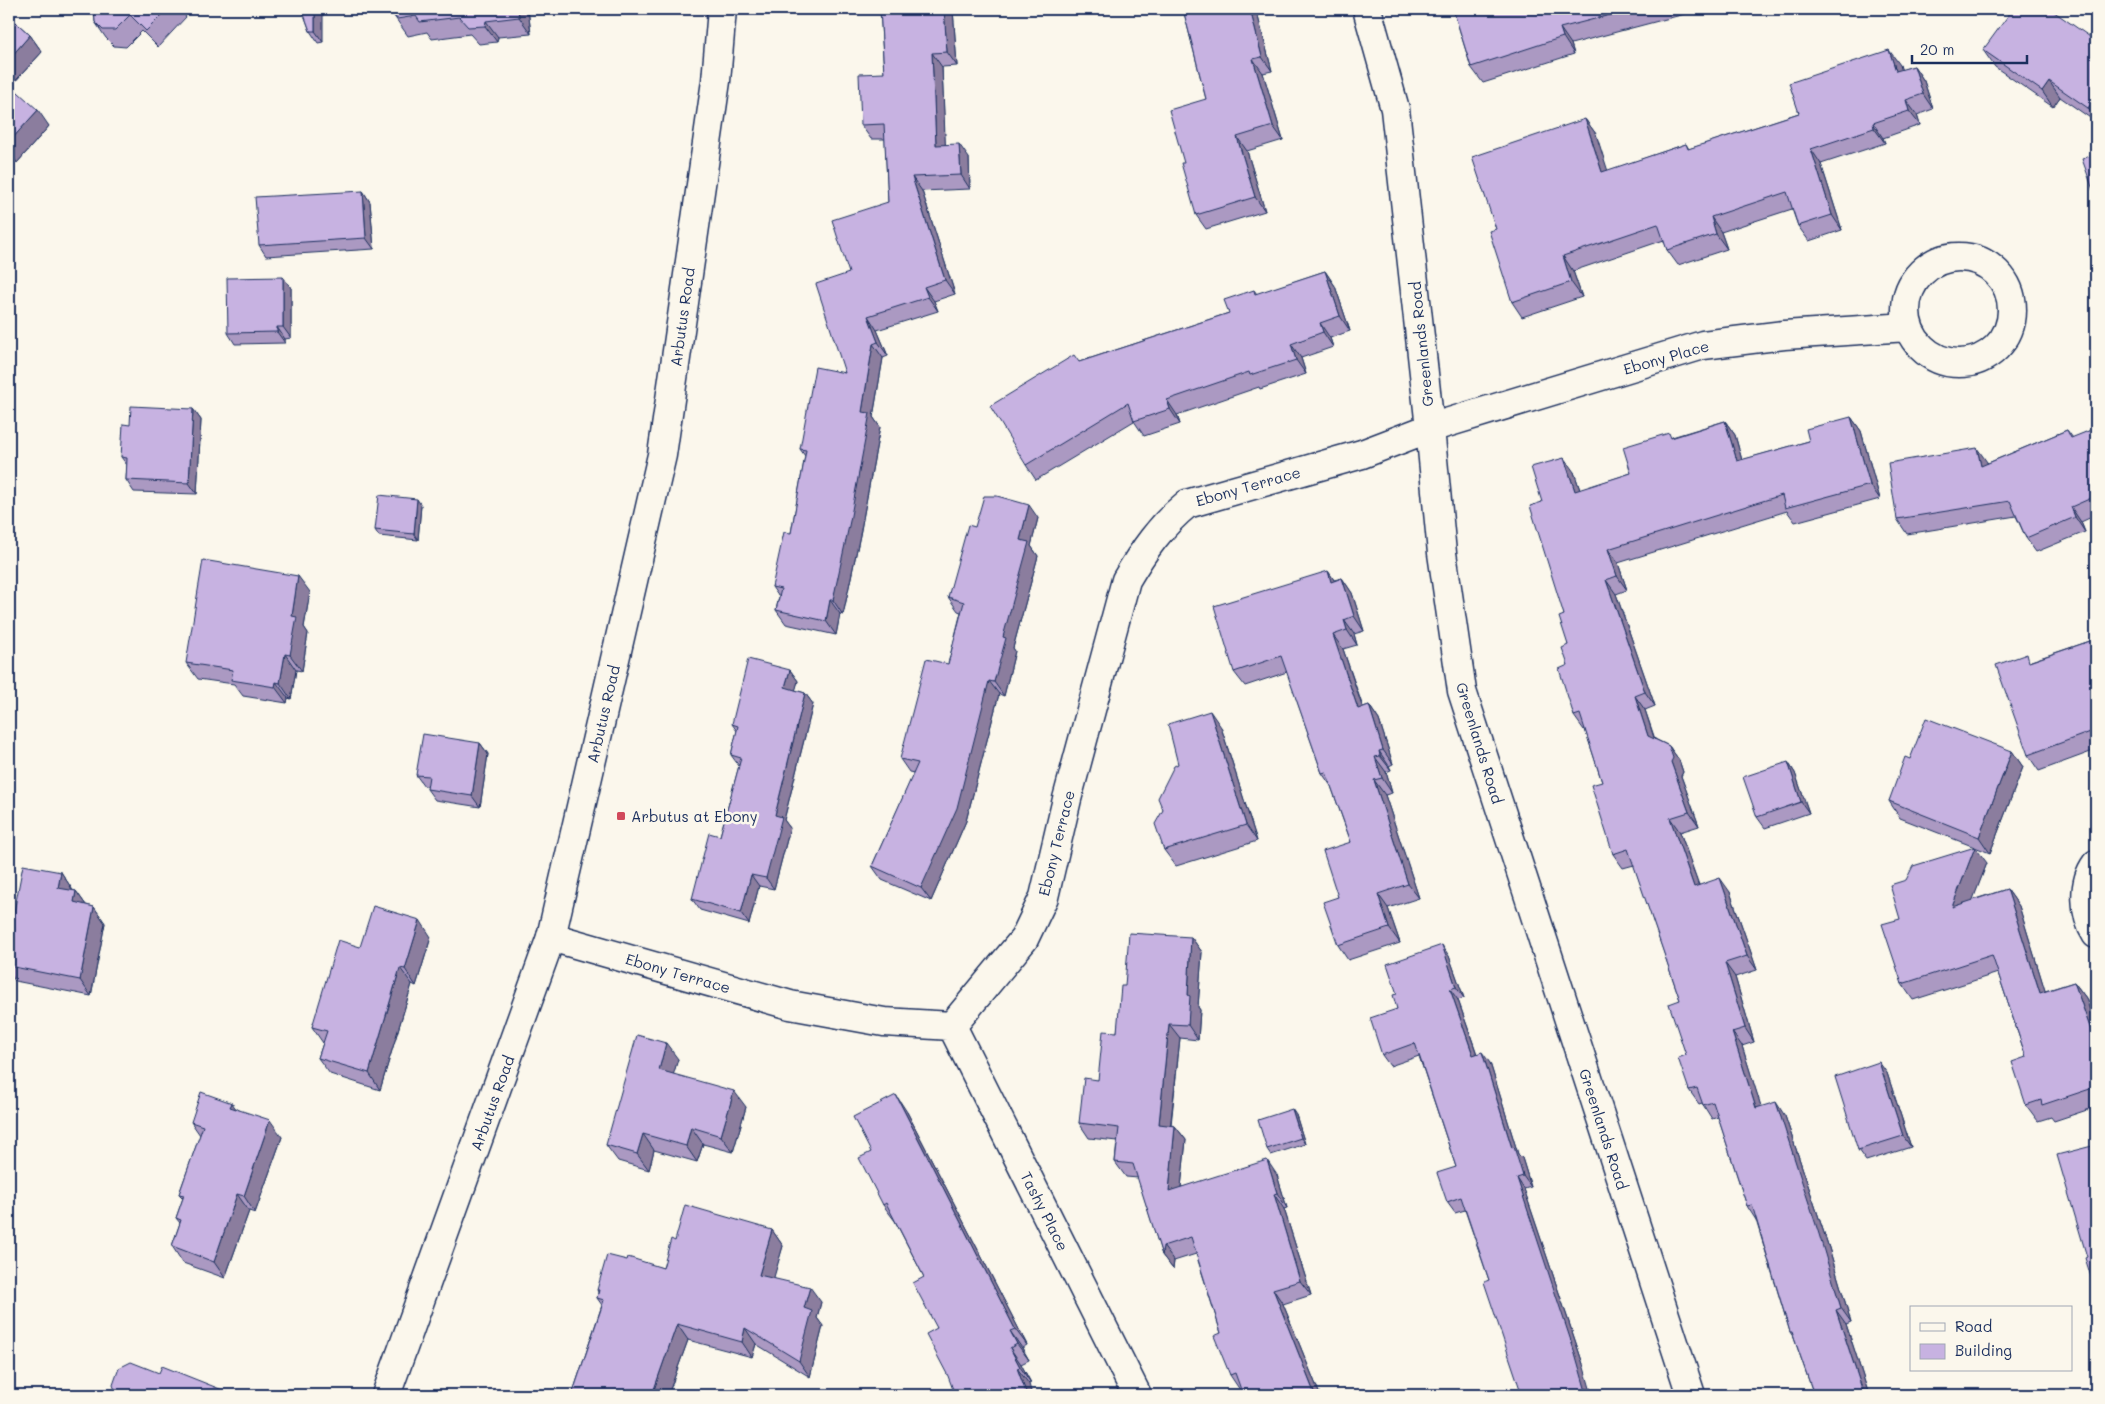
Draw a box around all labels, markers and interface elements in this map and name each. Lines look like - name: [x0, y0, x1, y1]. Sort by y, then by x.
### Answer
- scale bar: [1912, 32, 2028, 64]
- text: 20 m: [1920, 39, 1954, 59]
- street label: Arbutus Road: [665, 266, 699, 368]
- street label: Greenlands Road: [1404, 280, 1438, 408]
- street label: Ebony Place: [1621, 335, 1711, 379]
- street label: Ebony Terrace: [1193, 461, 1303, 511]
- street label: Arbutus Road: [582, 663, 624, 765]
- street label: Greenlands Road: [1452, 680, 1508, 806]
- street label: Ebony Terrace: [1033, 788, 1079, 898]
- place label: Arbutus at Ebony: [631, 806, 758, 826]
- marker: Arbutus at Ebony: [615, 810, 627, 822]
- street label: Ebony Terrace: [623, 948, 733, 998]
- street label: Arbutus Road: [466, 1053, 518, 1153]
- street label: Greenlands Road: [1575, 1066, 1633, 1192]
- street label: Tashy Place: [1016, 1168, 1074, 1254]
- legend: [1910, 1306, 2072, 1372]
- text: Road: [1955, 1316, 1992, 1336]
- text: Building: [1955, 1340, 2012, 1360]

